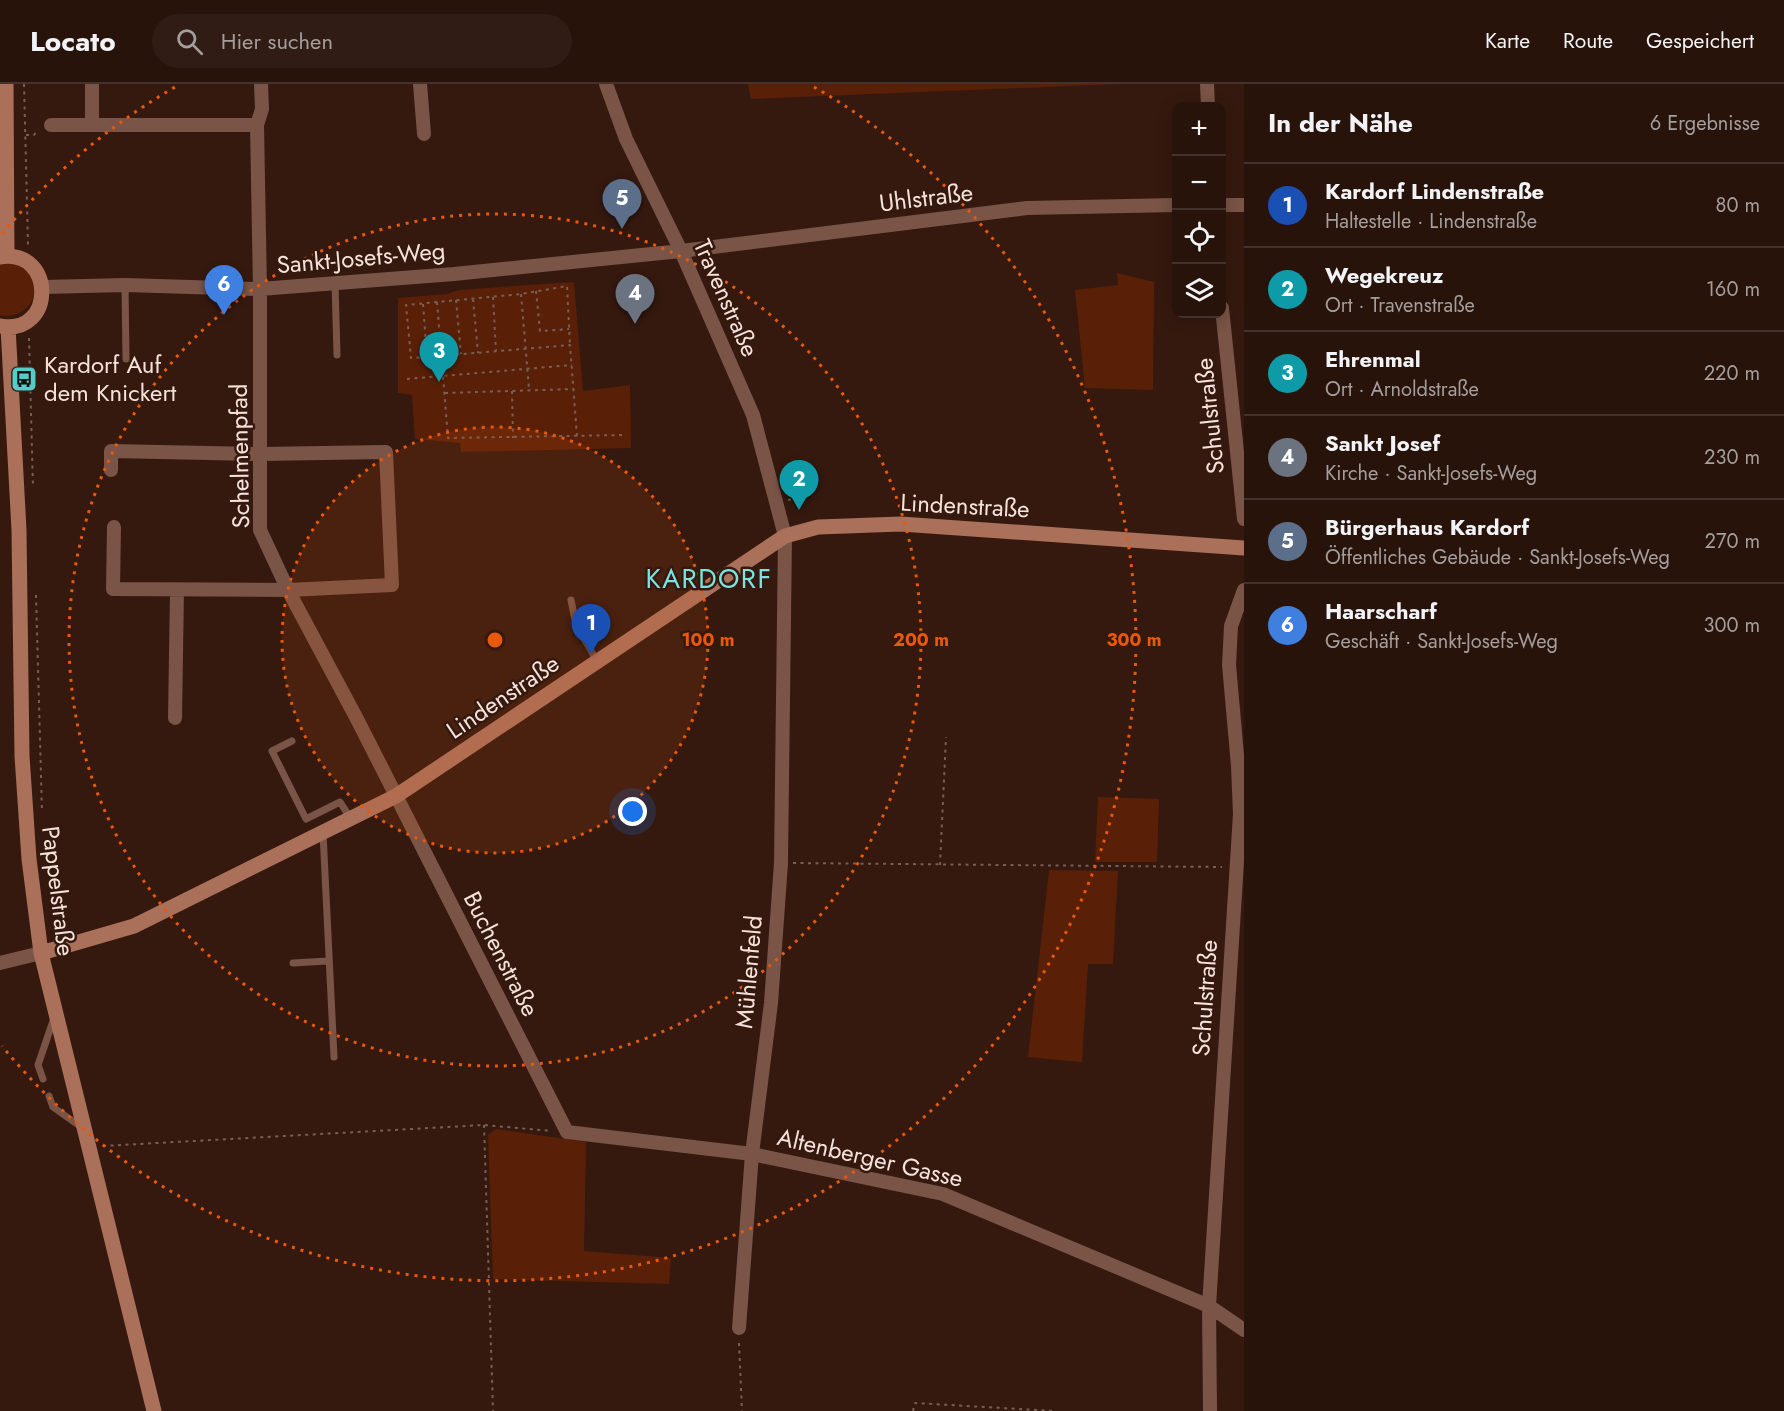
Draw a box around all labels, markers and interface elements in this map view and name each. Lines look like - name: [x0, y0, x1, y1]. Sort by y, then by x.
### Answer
- search box: [152, 14, 572, 68]
- text: Locato: [30, 21, 116, 62]
- icon: search: [173, 25, 206, 58]
- text: Hier suchen: [221, 25, 333, 57]
- text: Karte: [1485, 26, 1530, 56]
- text: Route: [1563, 26, 1613, 56]
- text: Gespeichert: [1646, 26, 1754, 56]
- map controls: [1172, 102, 1226, 318]
- button: +: [1172, 102, 1226, 156]
- text: In der Nähe: [1268, 104, 1413, 142]
- text: 6 Ergebnisse: [1650, 109, 1760, 138]
- button: −: [1172, 156, 1226, 210]
- street label: Uhlstraße: [877, 174, 975, 221]
- text: Kardorf Lindenstraße: [1325, 175, 1544, 207]
- pin: 5: [602, 180, 642, 229]
- text: 1: [1282, 191, 1293, 220]
- text: 80 m: [1715, 191, 1760, 220]
- text: Haltestelle · Lindenstraße: [1325, 207, 1537, 236]
- button: locate: [1172, 210, 1226, 264]
- street label: Sankt-Josefs-Weg: [275, 233, 447, 282]
- street label: Travenstraße: [685, 233, 768, 362]
- text: Wegekreuz: [1325, 259, 1443, 291]
- button: layers: [1172, 264, 1226, 318]
- pin: 6: [204, 266, 244, 315]
- pin: 4: [616, 274, 654, 324]
- text: 2: [1281, 275, 1294, 304]
- text: 160 m: [1706, 275, 1760, 304]
- text: Ort · Travenstraße: [1325, 291, 1475, 320]
- pin: 3: [420, 332, 458, 382]
- text: Ehrenmal: [1325, 343, 1421, 375]
- place label: Kardorf Auf dem Knickert: [44, 347, 177, 410]
- street label: Schulstraße: [1186, 356, 1233, 476]
- text: 3: [1281, 359, 1294, 388]
- text: 220 m: [1704, 359, 1760, 388]
- bus stop icon: Kardorf Auf dem Knickert: [9, 364, 39, 394]
- text: Ort · Arnoldstraße: [1325, 375, 1479, 404]
- street label: Schelmenpfad: [221, 383, 258, 529]
- text: Sankt Josef: [1325, 427, 1440, 459]
- text: 4: [1281, 443, 1294, 472]
- text: 230 m: [1704, 443, 1760, 472]
- text: Kirche · Sankt-Josefs-Weg: [1325, 459, 1537, 488]
- pin: 2: [780, 460, 818, 510]
- street label: Lindenstraße: [899, 485, 1031, 526]
- text: Bürgerhaus Kardorf: [1325, 511, 1529, 543]
- text: 5: [1281, 527, 1294, 556]
- text: 270 m: [1705, 527, 1760, 556]
- text: Öffentliches Gebäude · Sankt-Josefs-Weg: [1325, 543, 1670, 572]
- district label: KARDORF: [645, 559, 773, 598]
- text: Haarscharf: [1325, 595, 1437, 627]
- pin: 1: [572, 604, 610, 654]
- text: 6: [1281, 611, 1294, 640]
- text: 300 m: [1703, 611, 1760, 640]
- text: 100 m: [681, 627, 735, 653]
- text: 200 m: [893, 627, 949, 653]
- text: 300 m: [1106, 627, 1162, 653]
- text: Geschäft · Sankt-Josefs-Weg: [1325, 627, 1558, 656]
- centre of rings: [485, 630, 505, 650]
- street label: Lindenstraße: [439, 646, 566, 747]
- your location: [618, 797, 647, 826]
- street label: Pappelstraße: [33, 824, 84, 958]
- street label: Buchenstraße: [455, 885, 548, 1022]
- street label: Mühlenfeld: [726, 914, 771, 1030]
- street label: Schulstraße: [1183, 939, 1226, 1057]
- street label: Altenberger Gasse: [774, 1119, 966, 1196]

